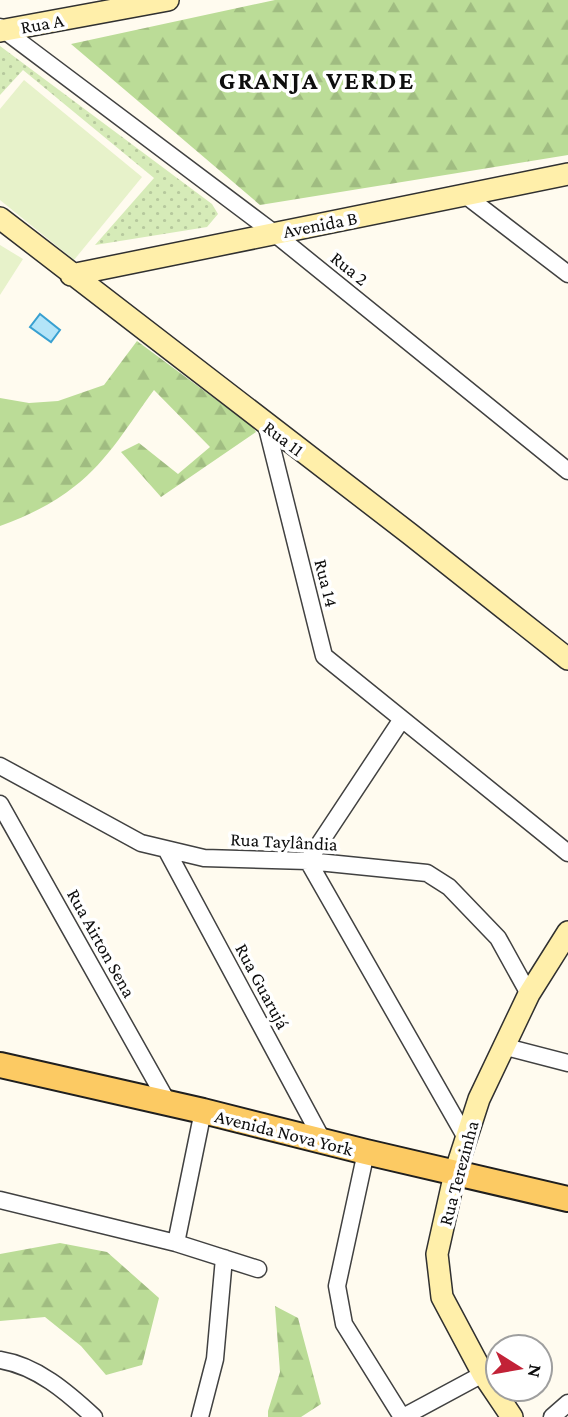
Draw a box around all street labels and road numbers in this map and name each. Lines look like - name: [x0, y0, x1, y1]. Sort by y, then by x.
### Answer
- street label: Rua A: [19, 9, 66, 38]
- street label: Avenida B: [281, 207, 359, 242]
- street label: Rua 2: [327, 247, 373, 290]
- street label: Rua 11: [259, 416, 308, 460]
- street label: Rua 14: [310, 557, 343, 609]
- street label: Rua Taylândia: [230, 828, 338, 855]
- street label: Rua Airton Sena: [63, 885, 140, 1001]
- street label: Rua Guarujá: [230, 940, 294, 1033]
- street label: Avenida Nova York: [213, 1105, 356, 1160]
- street label: Rua Terezinha: [434, 1118, 483, 1228]

